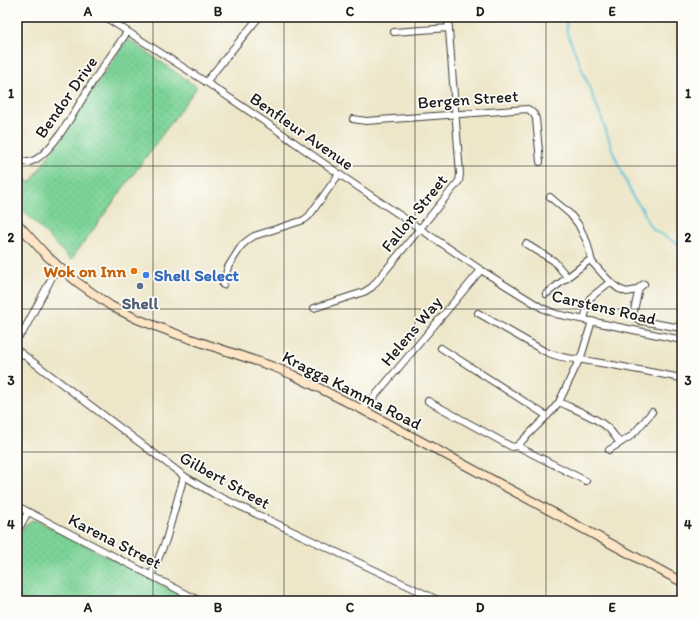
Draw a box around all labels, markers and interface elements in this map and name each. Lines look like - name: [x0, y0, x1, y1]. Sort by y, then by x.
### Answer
- text: A: [83, 4, 93, 19]
- text: B: [214, 4, 223, 19]
- text: C: [346, 4, 355, 19]
- text: D: [476, 4, 485, 19]
- text: E: [608, 4, 616, 19]
- street label: Bendor Drive: [30, 52, 102, 142]
- street label: Bergen Street: [417, 85, 519, 113]
- text: 1: [8, 86, 14, 101]
- text: 1: [685, 86, 691, 101]
- street label: Benfleur Avenue: [246, 88, 358, 174]
- street label: Fallon Street: [377, 170, 451, 256]
- text: 2: [8, 230, 15, 245]
- text: 2: [685, 230, 692, 245]
- place label: Wok on Inn: [44, 261, 126, 281]
- place label: Shell Select: [154, 265, 240, 285]
- marker: Wok on Inn: [129, 266, 139, 276]
- marker: Shell Select: [141, 270, 151, 280]
- marker: Shell: [135, 281, 145, 291]
- street label: Carstens Road: [550, 285, 659, 329]
- street label: Helens Way: [376, 292, 446, 370]
- place label: Shell: [122, 293, 158, 313]
- street label: Kragga Kamma Road: [279, 346, 426, 434]
- text: 3: [7, 373, 15, 388]
- text: 3: [684, 373, 692, 388]
- street label: Gilbert Street: [176, 447, 274, 513]
- street label: Karena Street: [65, 509, 165, 573]
- text: 4: [7, 517, 15, 532]
- text: 4: [684, 517, 692, 532]
- text: A: [83, 600, 93, 615]
- text: B: [214, 600, 223, 615]
- text: C: [346, 600, 355, 615]
- text: D: [476, 600, 485, 615]
- text: E: [608, 600, 616, 615]

